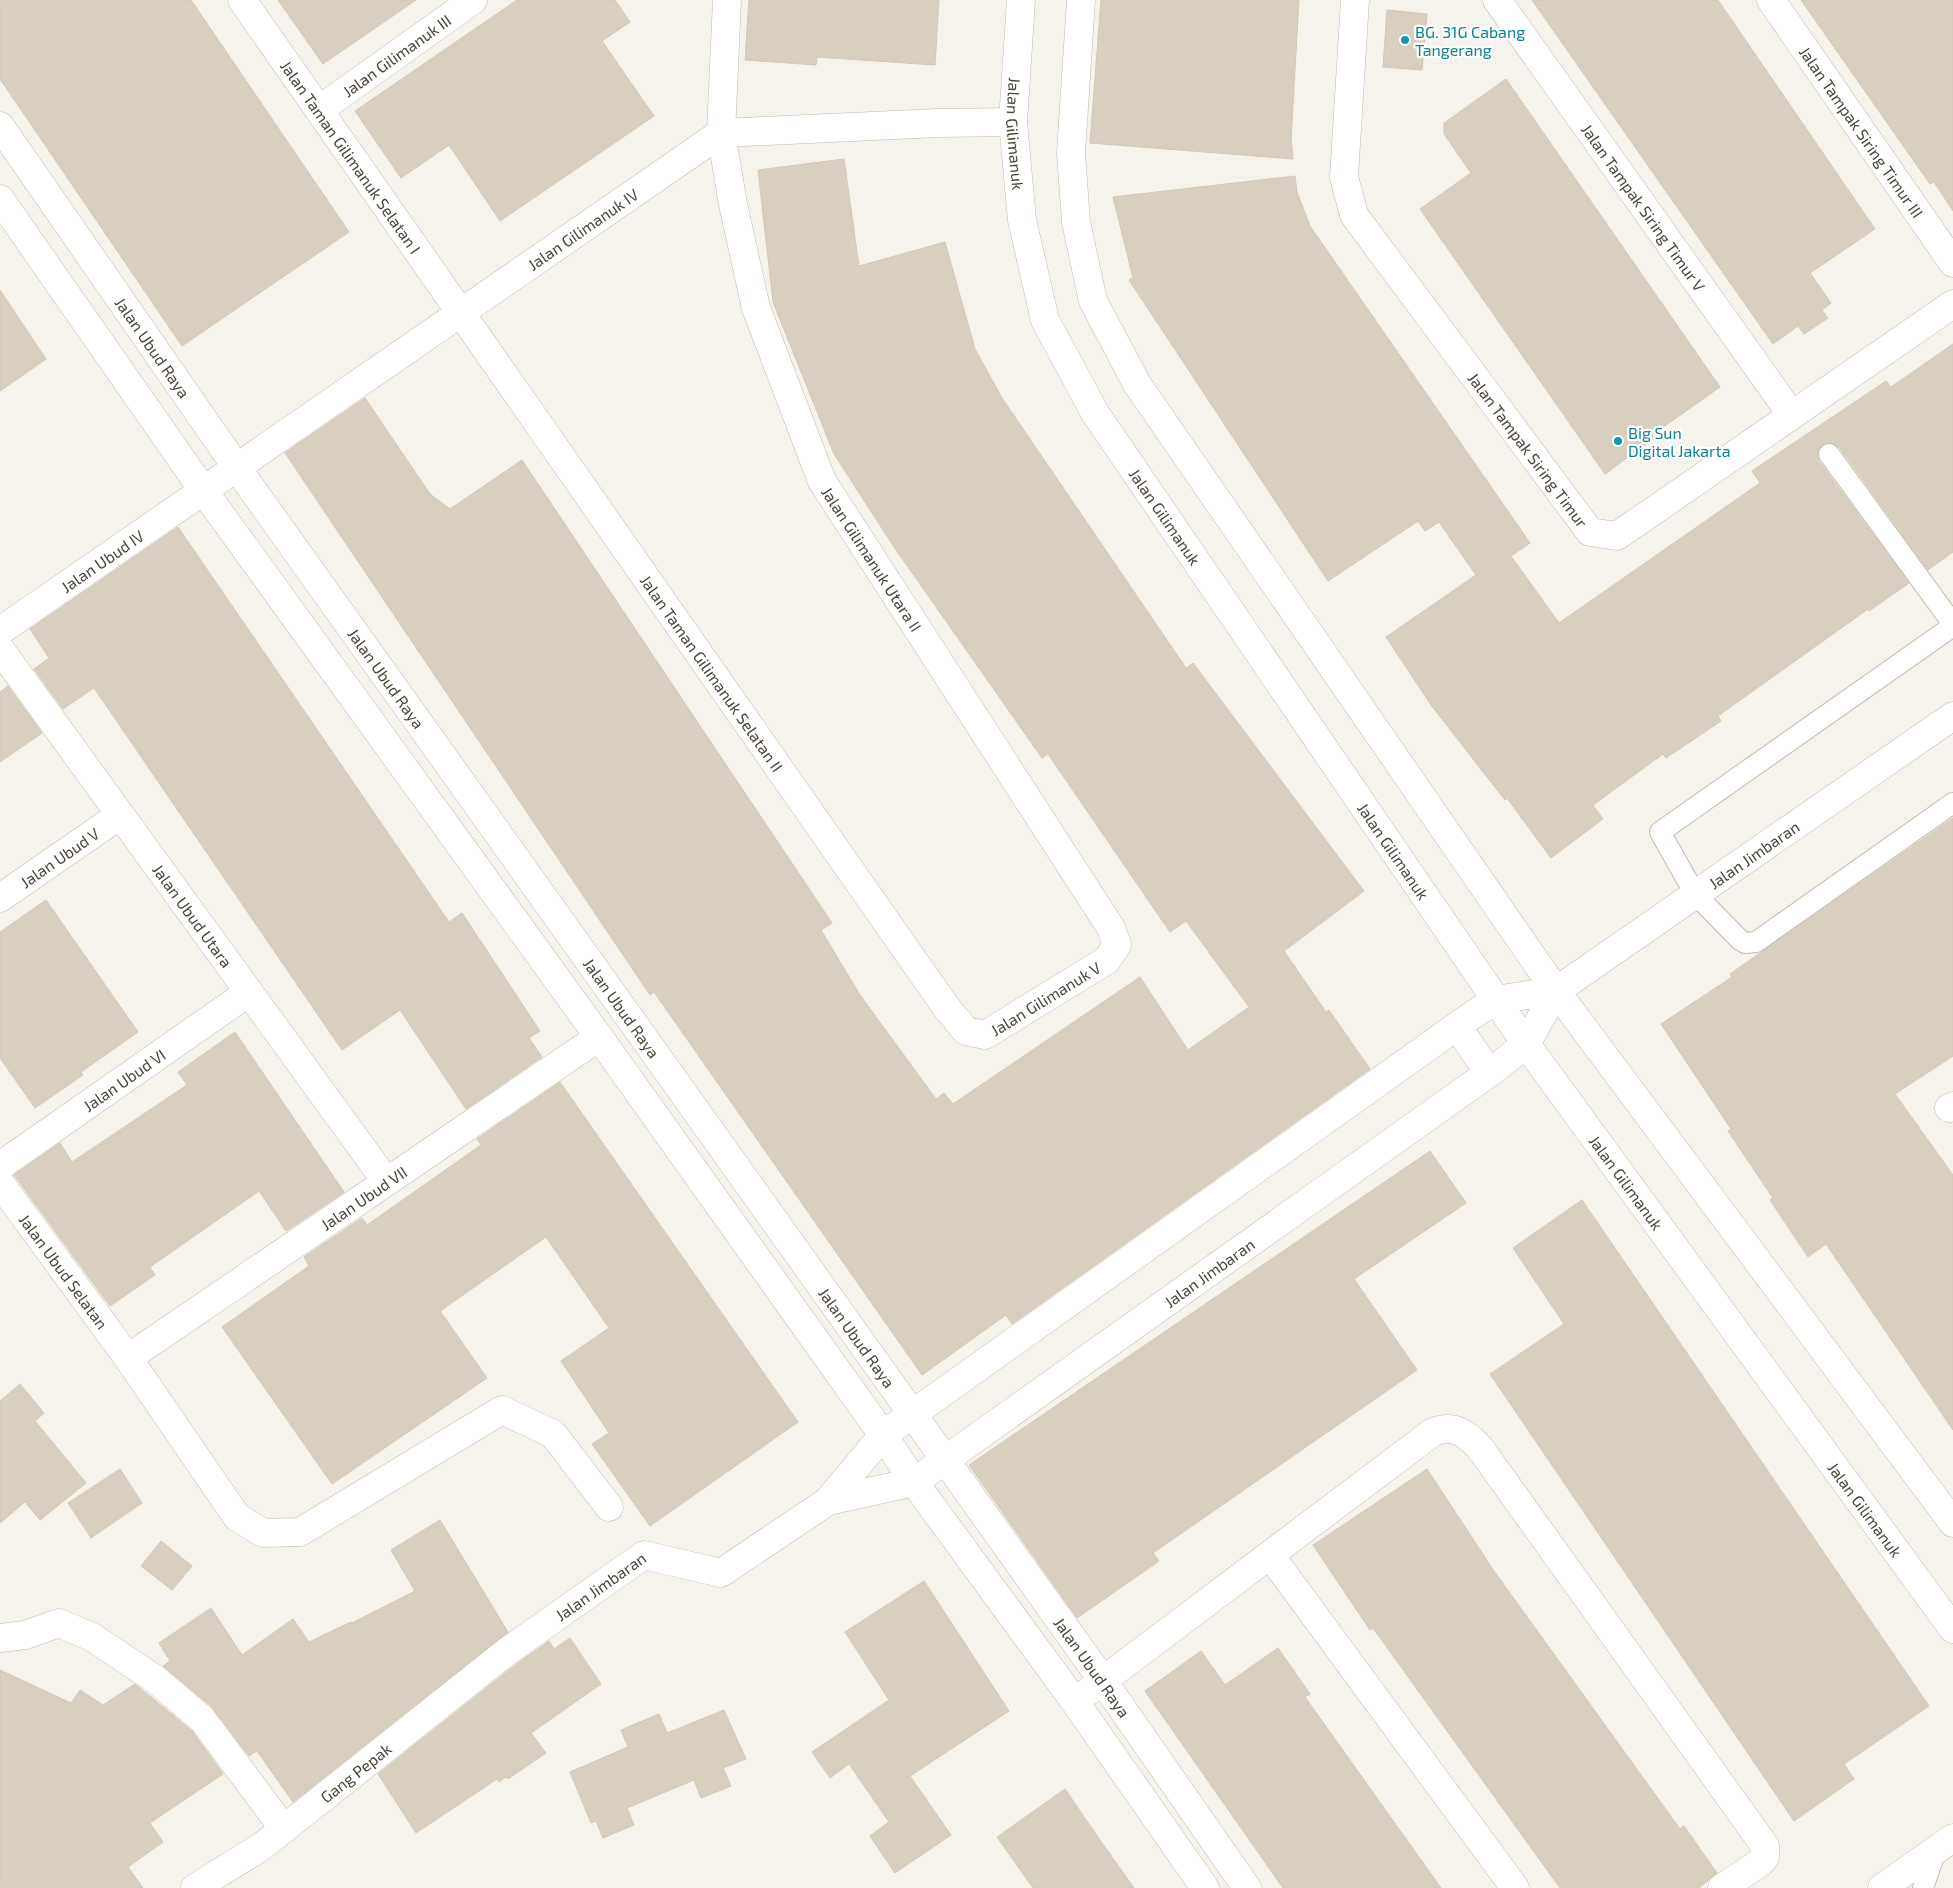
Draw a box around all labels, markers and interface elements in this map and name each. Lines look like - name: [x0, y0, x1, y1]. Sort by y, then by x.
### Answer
- street label: Jalan Gilimanuk III: [338, 10, 454, 100]
- place label: BG. 31G Cabang Tangerang: [1415, 22, 1525, 59]
- marker: BG. 31G Cabang Tangerang: [1399, 34, 1411, 46]
- street label: Jalan Tampak Siring Timur III: [1796, 42, 1928, 221]
- street label: Jalan Taman Gilimanuk Selatan I: [277, 56, 425, 257]
- street label: Jalan Gilimanuk: [1003, 77, 1029, 191]
- street label: Jalan Tampak Siring Timur V: [1578, 120, 1710, 295]
- street label: Jalan Gilimanuk IV: [524, 184, 642, 273]
- street label: Jalan Ubud Raya: [112, 293, 195, 401]
- street label: Jalan Tampak Siring Timur: [1465, 368, 1593, 531]
- place label: Big Sun Digital Jakarta: [1628, 423, 1730, 460]
- marker: Big Sun Digital Jakarta: [1612, 435, 1624, 447]
- street label: Jalan Gilimanuk: [1126, 464, 1205, 568]
- street label: Jalan Gilimanuk Utara II: [818, 483, 926, 635]
- street label: Jalan Ubud IV: [57, 525, 147, 596]
- street label: Jalan Taman Gilimanuk Selatan II: [637, 571, 788, 775]
- street label: Jalan Ubud Raya: [345, 624, 429, 732]
- street label: Jalan Gilimanuk: [1354, 799, 1434, 903]
- street label: Jalan Jimbaran: [1705, 816, 1803, 892]
- street label: Jalan Ubud V: [16, 823, 103, 891]
- street label: Jalan Ubud Utara: [149, 860, 237, 971]
- street label: Jalan Ubud Raya: [580, 954, 664, 1061]
- street label: Jalan Gilimanuk V: [987, 957, 1104, 1039]
- street label: Jalan Ubud VI: [79, 1044, 169, 1115]
- street label: Jalan Gilimanuk: [1586, 1131, 1668, 1233]
- street label: Jalan Ubud VII: [317, 1161, 410, 1234]
- street label: Jalan Ubud Selatan: [16, 1210, 113, 1332]
- street label: Jalan Jimbaran: [1160, 1234, 1258, 1311]
- street label: Jalan Ubud Raya: [815, 1284, 900, 1391]
- street label: Jalan Gilimanuk: [1825, 1458, 1907, 1560]
- street label: Jalan Jimbaran: [551, 1547, 649, 1624]
- street label: Jalan Ubud Raya: [1051, 1613, 1135, 1721]
- street label: Gang Pepak: [316, 1738, 394, 1806]

